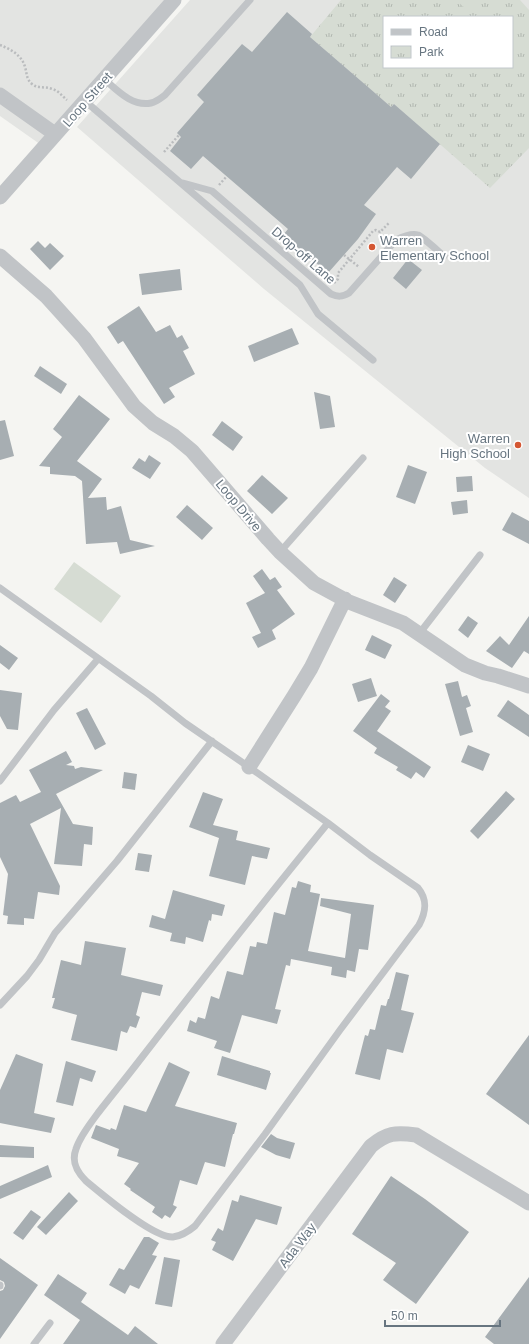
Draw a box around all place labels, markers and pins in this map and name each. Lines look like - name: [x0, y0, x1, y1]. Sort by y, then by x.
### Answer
- place label: Warren Elementary School: [380, 233, 489, 263]
- marker: Warren Elementary School: [367, 242, 377, 252]
- place label: Warren High School: [440, 431, 510, 461]
- marker: Warren High School: [513, 440, 523, 450]

